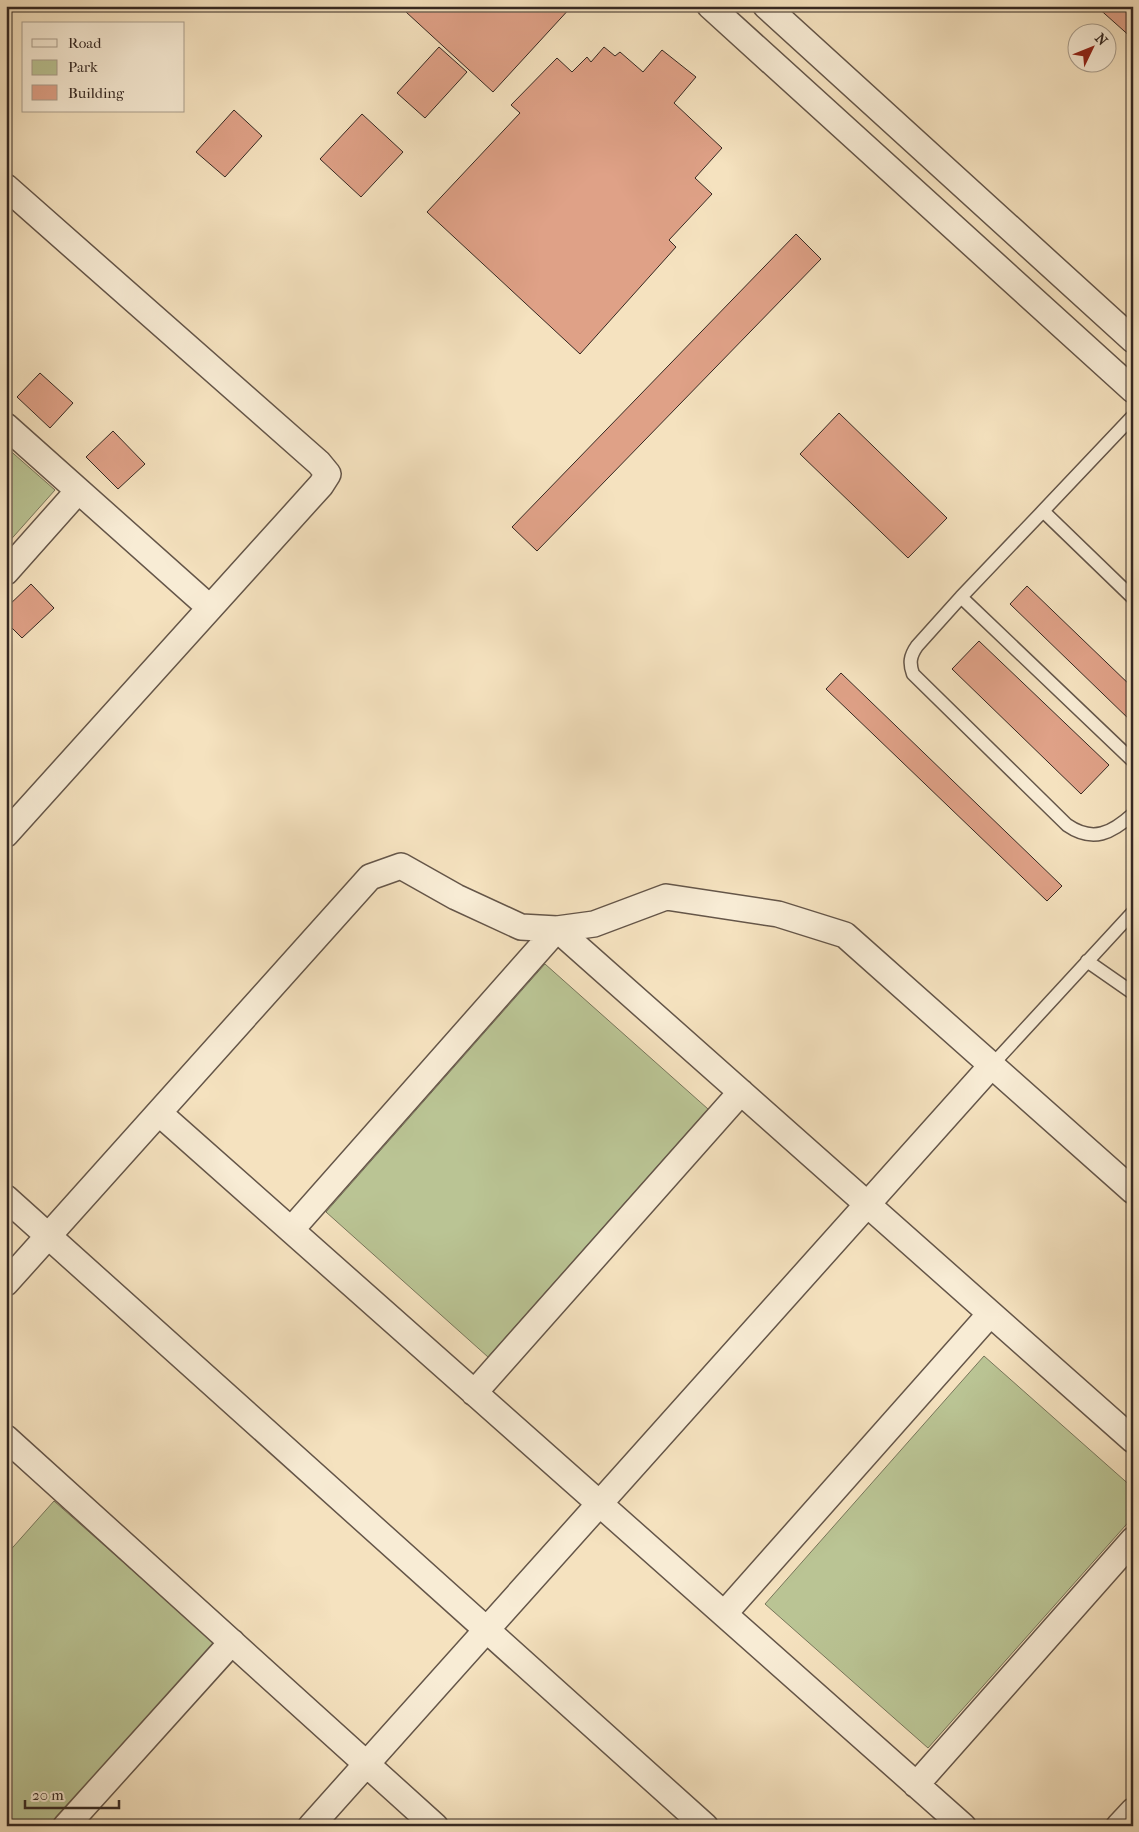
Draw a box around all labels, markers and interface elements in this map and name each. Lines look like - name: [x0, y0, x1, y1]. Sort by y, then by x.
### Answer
- legend: [22, 22, 185, 112]
- north arrow: [1066, 22, 1116, 72]
- text: N: [1091, 30, 1111, 49]
- text: Road: [68, 34, 102, 52]
- text: Park: [68, 58, 98, 76]
- text: Building: [68, 84, 125, 102]
- scale bar: [25, 1777, 119, 1809]
- text: 20 m: [32, 1786, 64, 1804]

